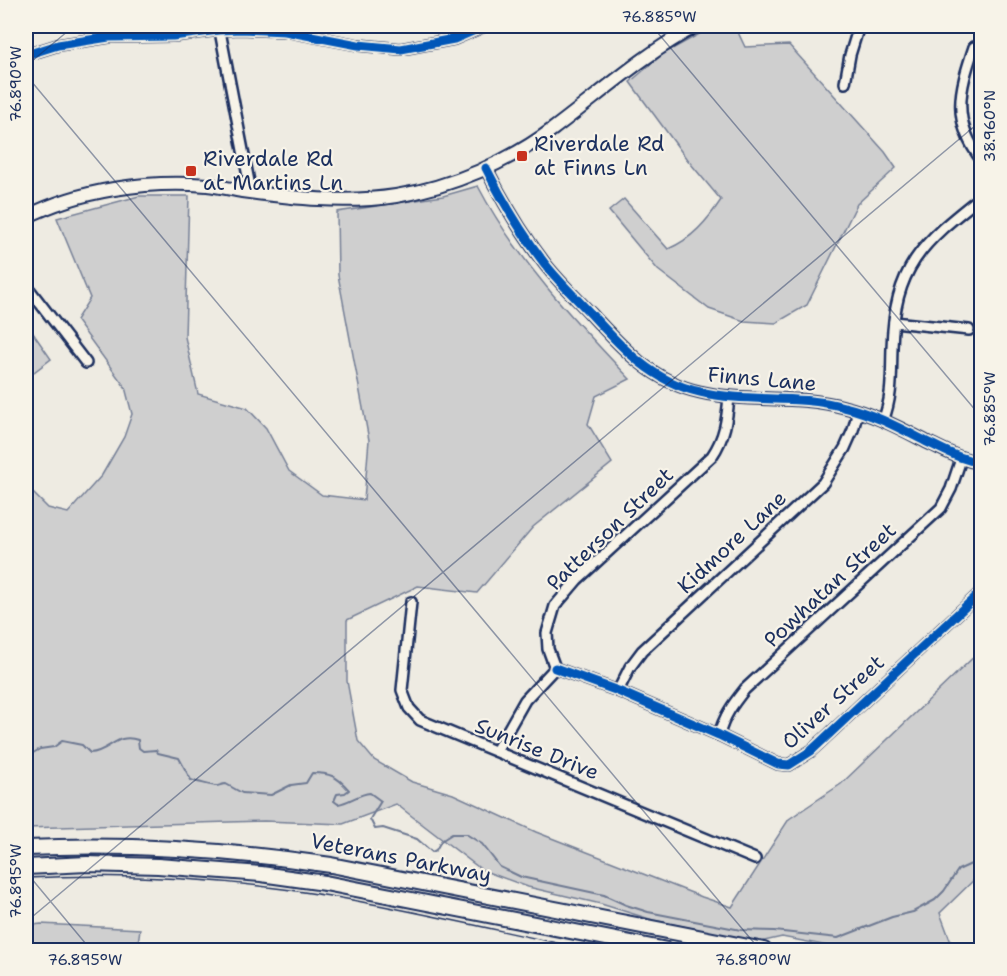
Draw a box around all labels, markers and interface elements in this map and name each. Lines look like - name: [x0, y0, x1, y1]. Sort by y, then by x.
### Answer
- text: 76.885°W: [621, 7, 697, 27]
- text: 76.890°W: [6, 46, 26, 122]
- text: 38.960°N: [980, 90, 1000, 162]
- place label: Riverdale Rd at Finns Ln: [534, 130, 664, 182]
- place label: Riverdale Rd at Martins Ln: [203, 145, 343, 197]
- marker: Riverdale Rd at Finns Ln: [515, 149, 529, 163]
- marker: Riverdale Rd at Martins Ln: [184, 164, 198, 178]
- street label: Finns Lane: [706, 360, 818, 398]
- text: 76.885°W: [980, 371, 1000, 447]
- street label: Patterson Street: [540, 461, 680, 597]
- street label: Kidmore Lane: [671, 484, 793, 600]
- street label: Powhatan Street: [758, 516, 902, 654]
- street label: Oliver Street: [776, 649, 890, 755]
- street label: Sunrise Drive: [471, 711, 603, 787]
- street label: Veterans Parkway: [308, 827, 494, 889]
- text: 76.895°W: [6, 844, 26, 918]
- text: 76.895°W: [48, 950, 122, 970]
- text: 76.890°W: [715, 950, 791, 970]

